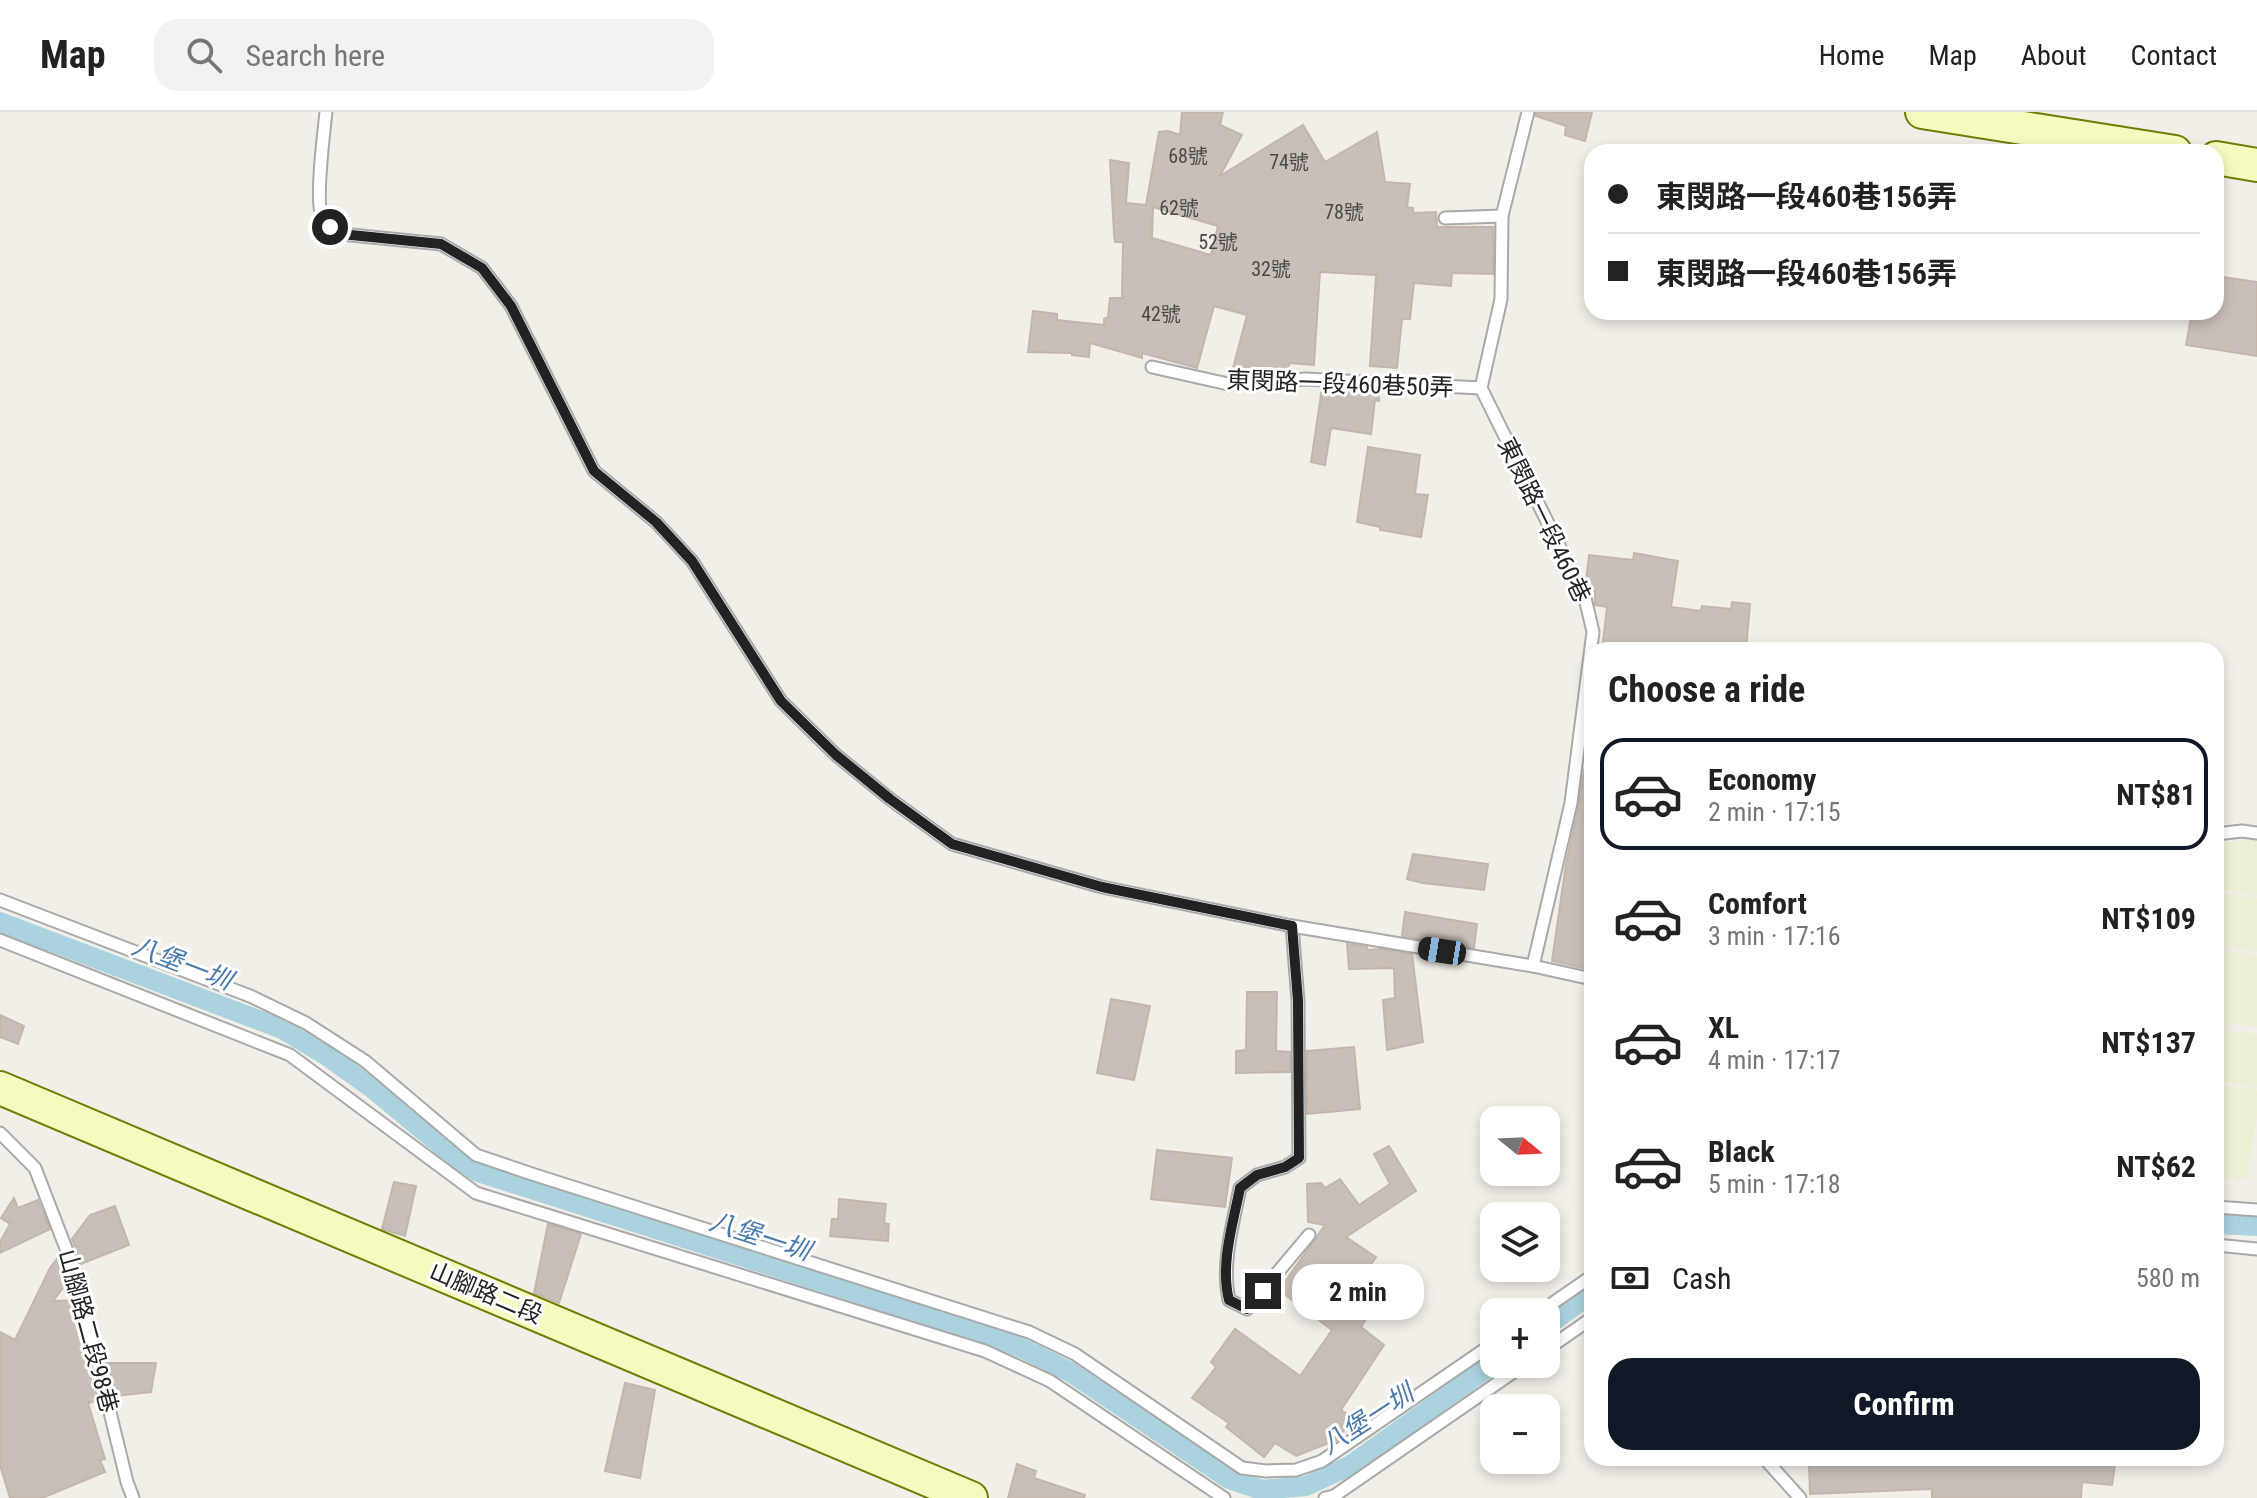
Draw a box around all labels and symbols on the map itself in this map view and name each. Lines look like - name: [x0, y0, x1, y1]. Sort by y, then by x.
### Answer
- house number: 68號: [1168, 144, 1208, 168]
- house number: 74號: [1269, 150, 1309, 174]
- house number: 62號: [1159, 196, 1199, 220]
- house number: 78號: [1324, 200, 1364, 224]
- route start: [312, 209, 348, 245]
- house number: 52號: [1198, 230, 1238, 254]
- house number: 32號: [1251, 257, 1291, 281]
- house number: 42號: [1141, 302, 1181, 326]
- street label: 東閔路一段460巷50弄: [1226, 366, 1454, 402]
- street label: 東閔路一段460巷: [1492, 433, 1596, 607]
- water label: 八堡一圳: [128, 930, 240, 997]
- car: [1416, 935, 1468, 967]
- north arrow: [1480, 1106, 1560, 1186]
- water label: 八堡一圳: [706, 1206, 818, 1268]
- street label: 山腳路二段98巷: [53, 1246, 123, 1416]
- street label: 山腳路二段: [425, 1257, 547, 1329]
- callout: 2 min: [1291, 1263, 1423, 1319]
- route end: [1245, 1273, 1281, 1309]
- water label: 八堡一圳: [1315, 1376, 1422, 1460]

